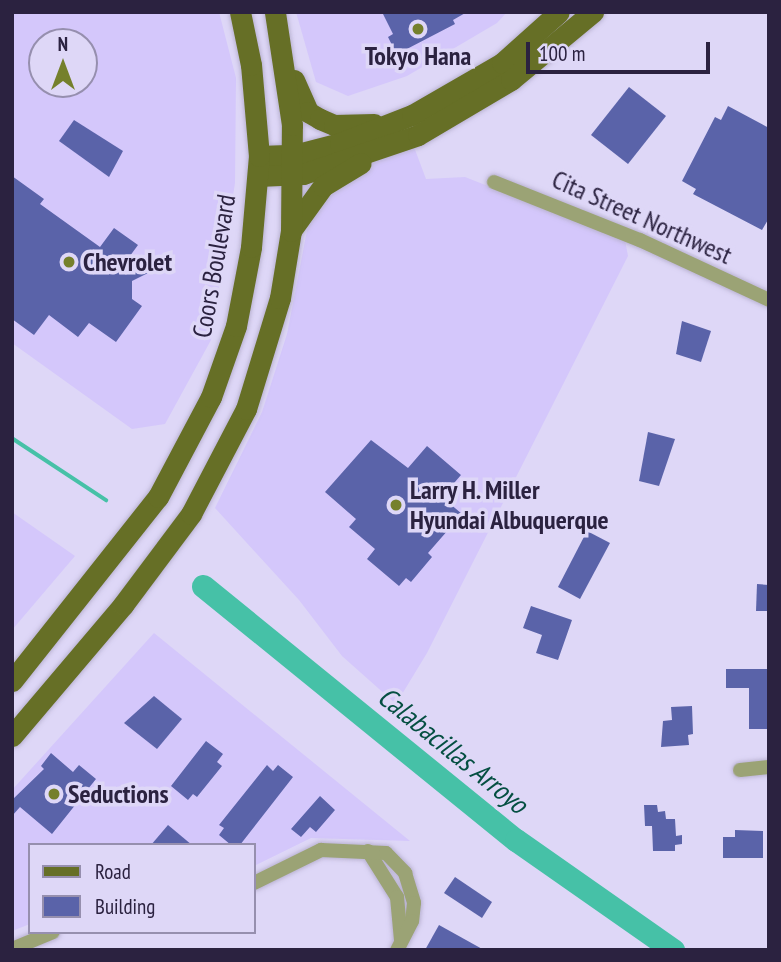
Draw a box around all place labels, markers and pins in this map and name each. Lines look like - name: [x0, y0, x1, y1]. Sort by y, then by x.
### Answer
- marker: Tokyo Hana: [410, 21, 426, 37]
- place label: Tokyo Hana: [365, 40, 471, 72]
- place label: Chevrolet: [83, 246, 172, 278]
- marker: Chevrolet: [61, 254, 77, 270]
- place label: Larry H. Miller Hyundai Albuquerque: [410, 474, 610, 536]
- marker: Larry H. Miller Hyundai Albuquerque: [388, 497, 404, 513]
- place label: Seductions: [68, 778, 169, 810]
- marker: Seductions: [46, 786, 62, 802]

